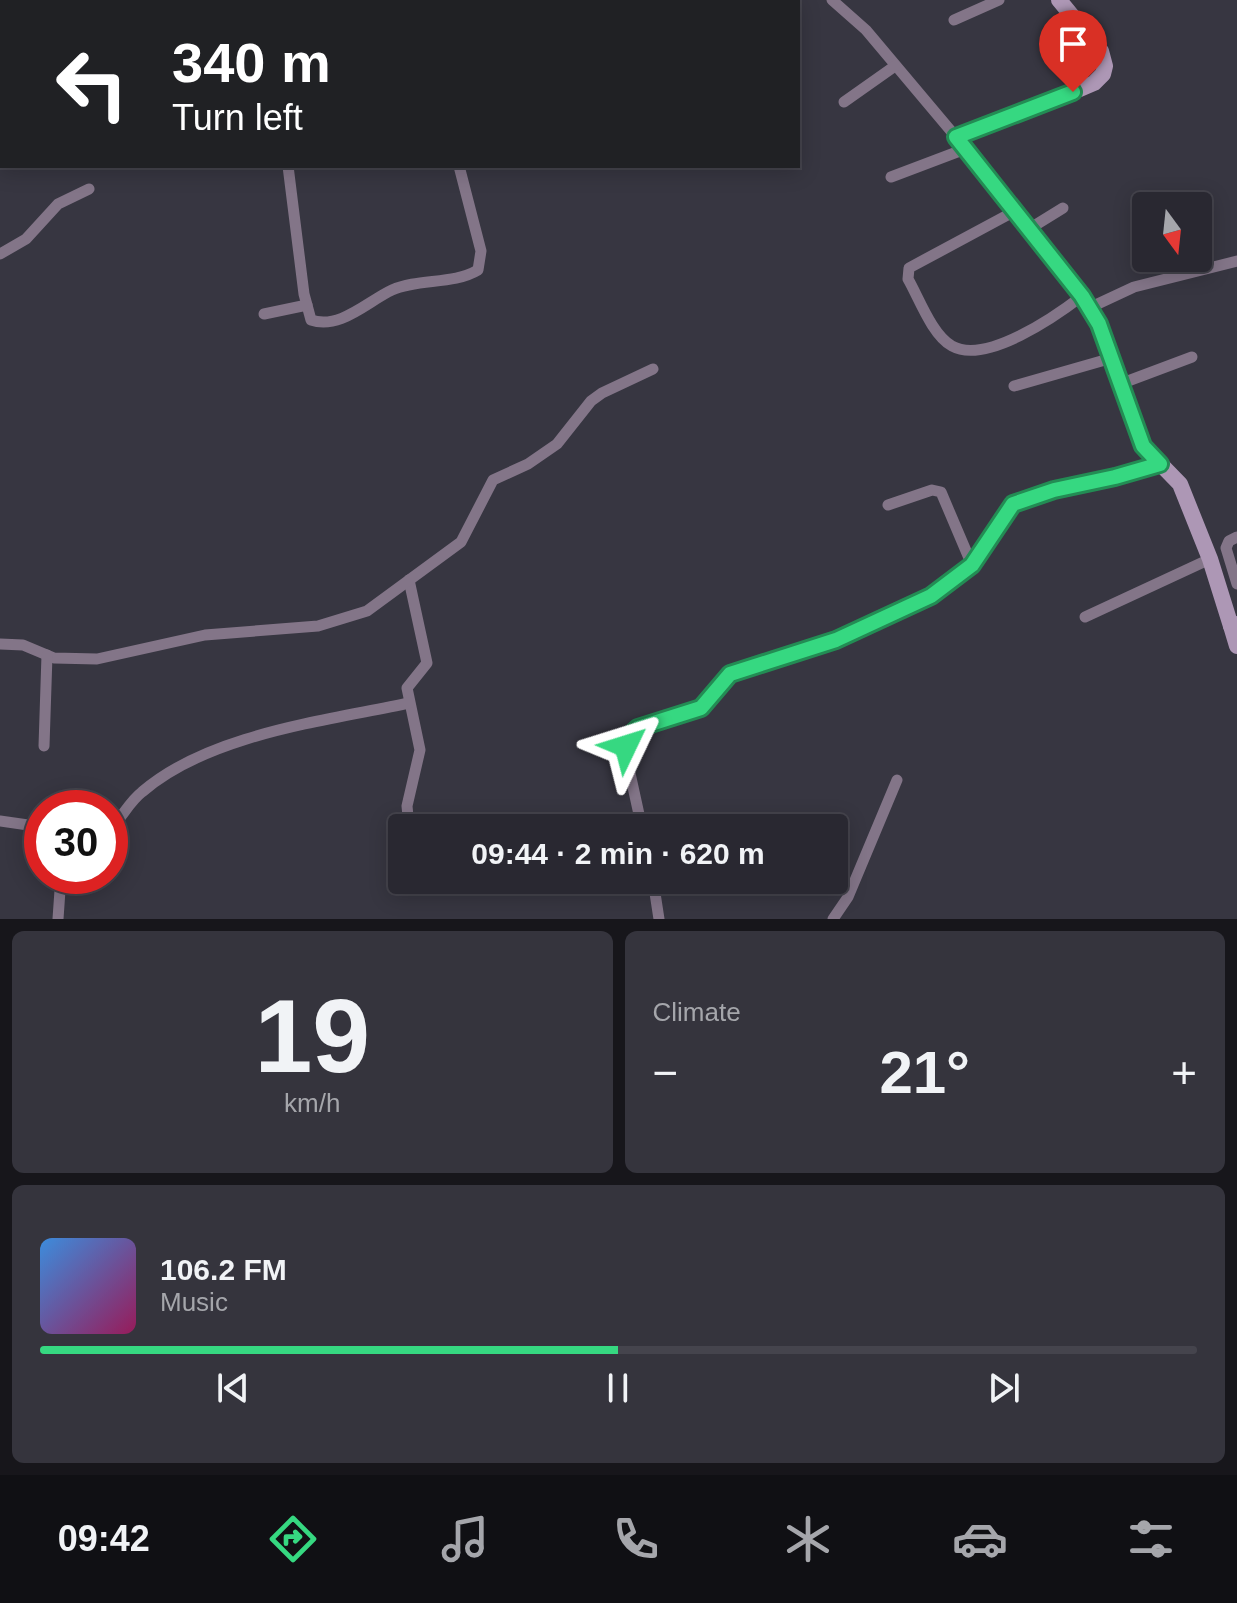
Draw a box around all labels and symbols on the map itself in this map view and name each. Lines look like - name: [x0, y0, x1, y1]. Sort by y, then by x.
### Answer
- pin: [1039, 10, 1107, 92]
- north arrow: [1132, 192, 1212, 272]
- position arrow: [584, 704, 668, 788]
- speed limit sign: 30: [24, 790, 128, 894]

